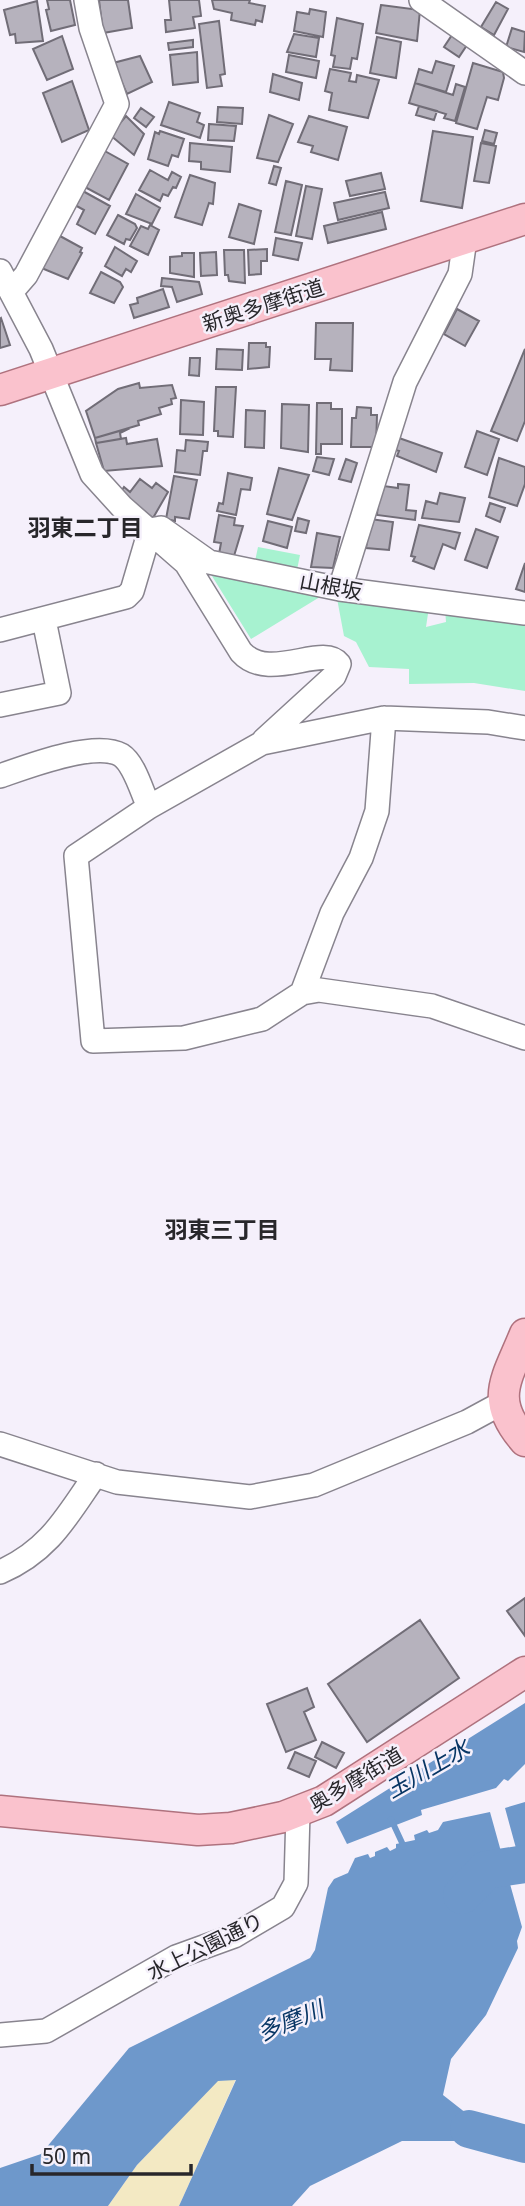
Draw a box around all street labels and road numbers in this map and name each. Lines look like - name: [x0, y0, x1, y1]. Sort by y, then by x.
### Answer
- street label: 新奥多摩街道: [199, 272, 327, 338]
- street label: 山根坂: [297, 566, 365, 606]
- street label: 奥多摩街道: [304, 1740, 408, 1818]
- street label: 水上公園通り: [142, 1906, 268, 1986]

